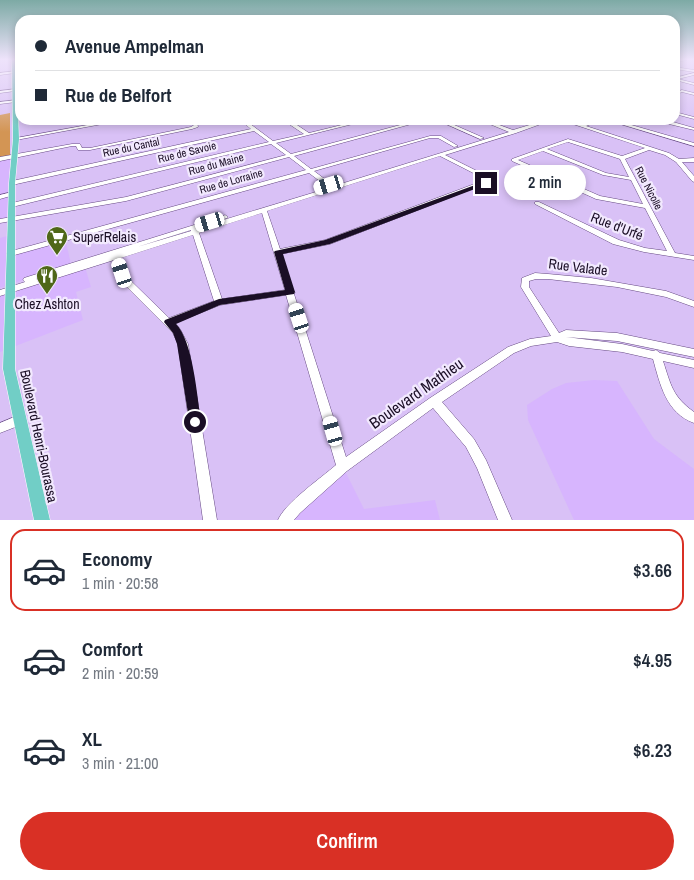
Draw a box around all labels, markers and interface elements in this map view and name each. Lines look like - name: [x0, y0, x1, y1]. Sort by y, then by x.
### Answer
- text: Avenue Ampelman: [65, 33, 204, 59]
- text: Rue de Belfort: [65, 82, 171, 108]
- street label: Rue du Cantal: [101, 134, 161, 160]
- street label: Rue de Savoie: [156, 138, 218, 166]
- street label: Rue du Maine: [187, 150, 245, 178]
- street label: Rue Nicolle: [632, 164, 666, 212]
- street label: Rue de Lorraine: [198, 165, 264, 197]
- callout: 2 min: [504, 166, 586, 200]
- text: 2 min: [528, 171, 562, 193]
- route end: [475, 172, 497, 194]
- car: [312, 173, 345, 197]
- street label: Rue d'Urfé: [588, 208, 646, 244]
- car: [193, 210, 226, 234]
- supermarket icon: SuperRelais: [45, 225, 69, 256]
- place label: SuperRelais: [73, 228, 136, 246]
- street label: Rue Valade: [548, 254, 608, 280]
- car: [110, 256, 133, 290]
- restaurant icon: Chez Ashton: [35, 264, 59, 295]
- place label: Chez Ashton: [14, 295, 80, 313]
- car: [287, 301, 310, 335]
- street label: Boulevard Mathieu: [365, 352, 467, 434]
- street label: Boulevard Henri-Bourassa: [16, 368, 62, 505]
- route start: [184, 411, 206, 433]
- car: [321, 415, 344, 447]
- text: Economy: [82, 546, 152, 572]
- icon: car: [22, 548, 67, 593]
- text: $3.66: [633, 557, 672, 583]
- text: 1 min · 20:58: [82, 572, 159, 594]
- text: Comfort: [82, 636, 143, 662]
- icon: car: [22, 638, 67, 683]
- text: $4.95: [633, 647, 672, 673]
- text: 2 min · 20:59: [82, 662, 159, 684]
- text: XL: [82, 726, 102, 752]
- icon: car: [22, 728, 67, 773]
- text: $6.23: [633, 737, 672, 763]
- text: 3 min · 21:00: [82, 752, 159, 774]
- button: Confirm: [20, 812, 674, 870]

